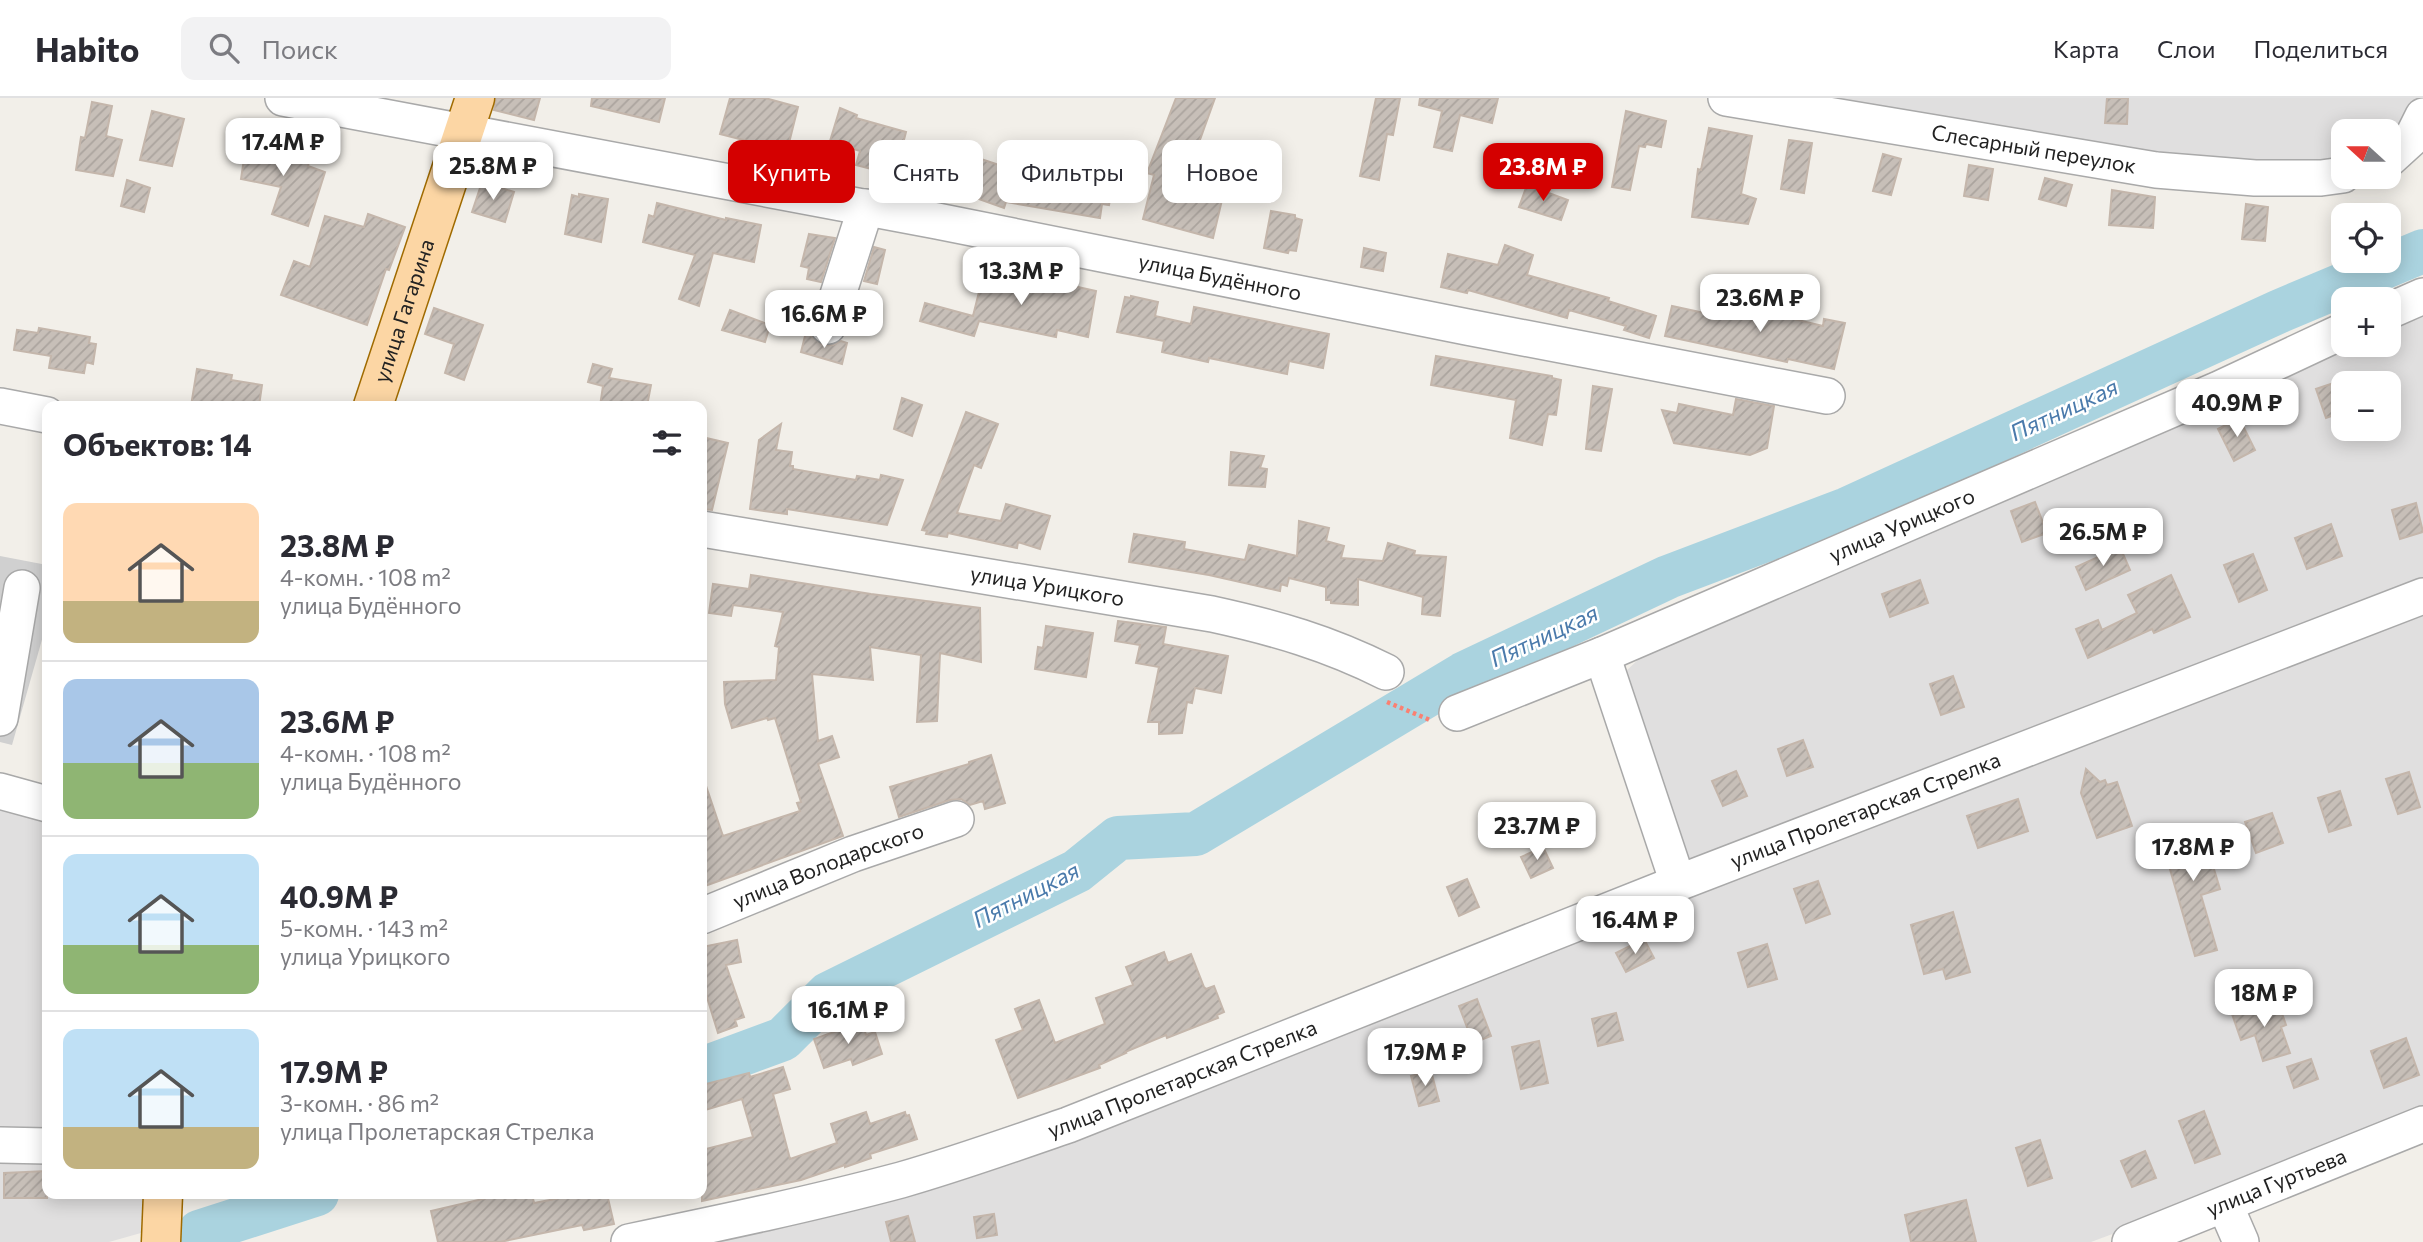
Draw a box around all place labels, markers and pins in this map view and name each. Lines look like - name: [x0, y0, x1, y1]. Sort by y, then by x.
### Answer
- pin: 17.4M ₽: [218, 118, 348, 178]
- pin: 25.8M ₽: [428, 142, 558, 202]
- pin: 23.8M ₽: [1478, 144, 1608, 203]
- pin: 13.3M ₽: [956, 248, 1086, 307]
- pin: 23.6M ₽: [1695, 274, 1825, 334]
- pin: 16.6M ₽: [759, 290, 889, 350]
- pin: 40.9M ₽: [2172, 380, 2302, 439]
- pin: 26.5M ₽: [2038, 508, 2168, 568]
- pin: 23.7M ₽: [1472, 802, 1602, 862]
- pin: 17.8M ₽: [2128, 824, 2258, 883]
- pin: 16.4M ₽: [1570, 896, 1700, 956]
- pin: 18M ₽: [2215, 970, 2313, 1029]
- pin: 16.1M ₽: [783, 986, 913, 1046]
- pin: 17.9M ₽: [1360, 1028, 1490, 1088]

